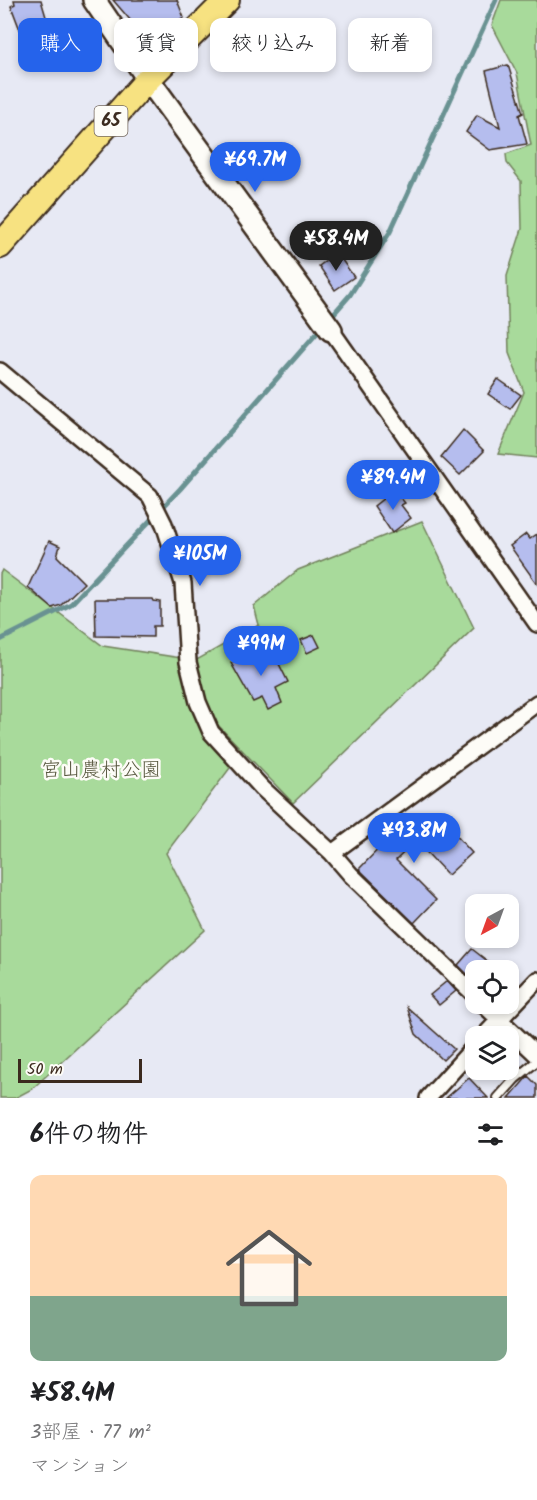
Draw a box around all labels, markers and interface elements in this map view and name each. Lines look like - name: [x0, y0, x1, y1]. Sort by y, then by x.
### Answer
- chip: 購入: [18, 18, 102, 72]
- chip: 賃貸: [114, 18, 198, 72]
- chip: 絞り込み: [210, 18, 336, 72]
- chip: 新着: [348, 18, 432, 72]
- road number: 65: [94, 106, 128, 136]
- pin: ¥69.7M: [206, 142, 304, 193]
- text: ¥69.7M: [224, 145, 286, 177]
- pin: ¥58.4M: [287, 221, 385, 272]
- text: ¥58.4M: [304, 224, 368, 256]
- pin: ¥89.4M: [344, 460, 442, 511]
- text: ¥89.4M: [361, 463, 425, 495]
- pin: ¥105M: [158, 536, 242, 587]
- text: ¥105M: [173, 539, 227, 571]
- pin: ¥99M: [225, 626, 297, 677]
- text: ¥99M: [237, 629, 285, 661]
- park label: 宮山農村公園: [41, 755, 161, 787]
- pin: ¥93.8M: [365, 813, 463, 864]
- text: ¥93.8M: [381, 816, 447, 848]
- north arrow: [465, 894, 519, 948]
- map controls: [465, 894, 519, 1080]
- button: locate: [465, 960, 519, 1014]
- button: layers: [465, 1026, 519, 1080]
- scale bar: [18, 1056, 142, 1084]
- text: 50 m: [27, 1057, 63, 1082]
- text: 6件の物件: [30, 1114, 148, 1156]
- icon: filters: [474, 1118, 507, 1151]
- icon: home: [215, 1214, 323, 1322]
- text: ¥58.4M: [30, 1373, 114, 1415]
- text: 3部屋 · 77 m²: [30, 1417, 151, 1449]
- text: マンション: [30, 1451, 129, 1483]

